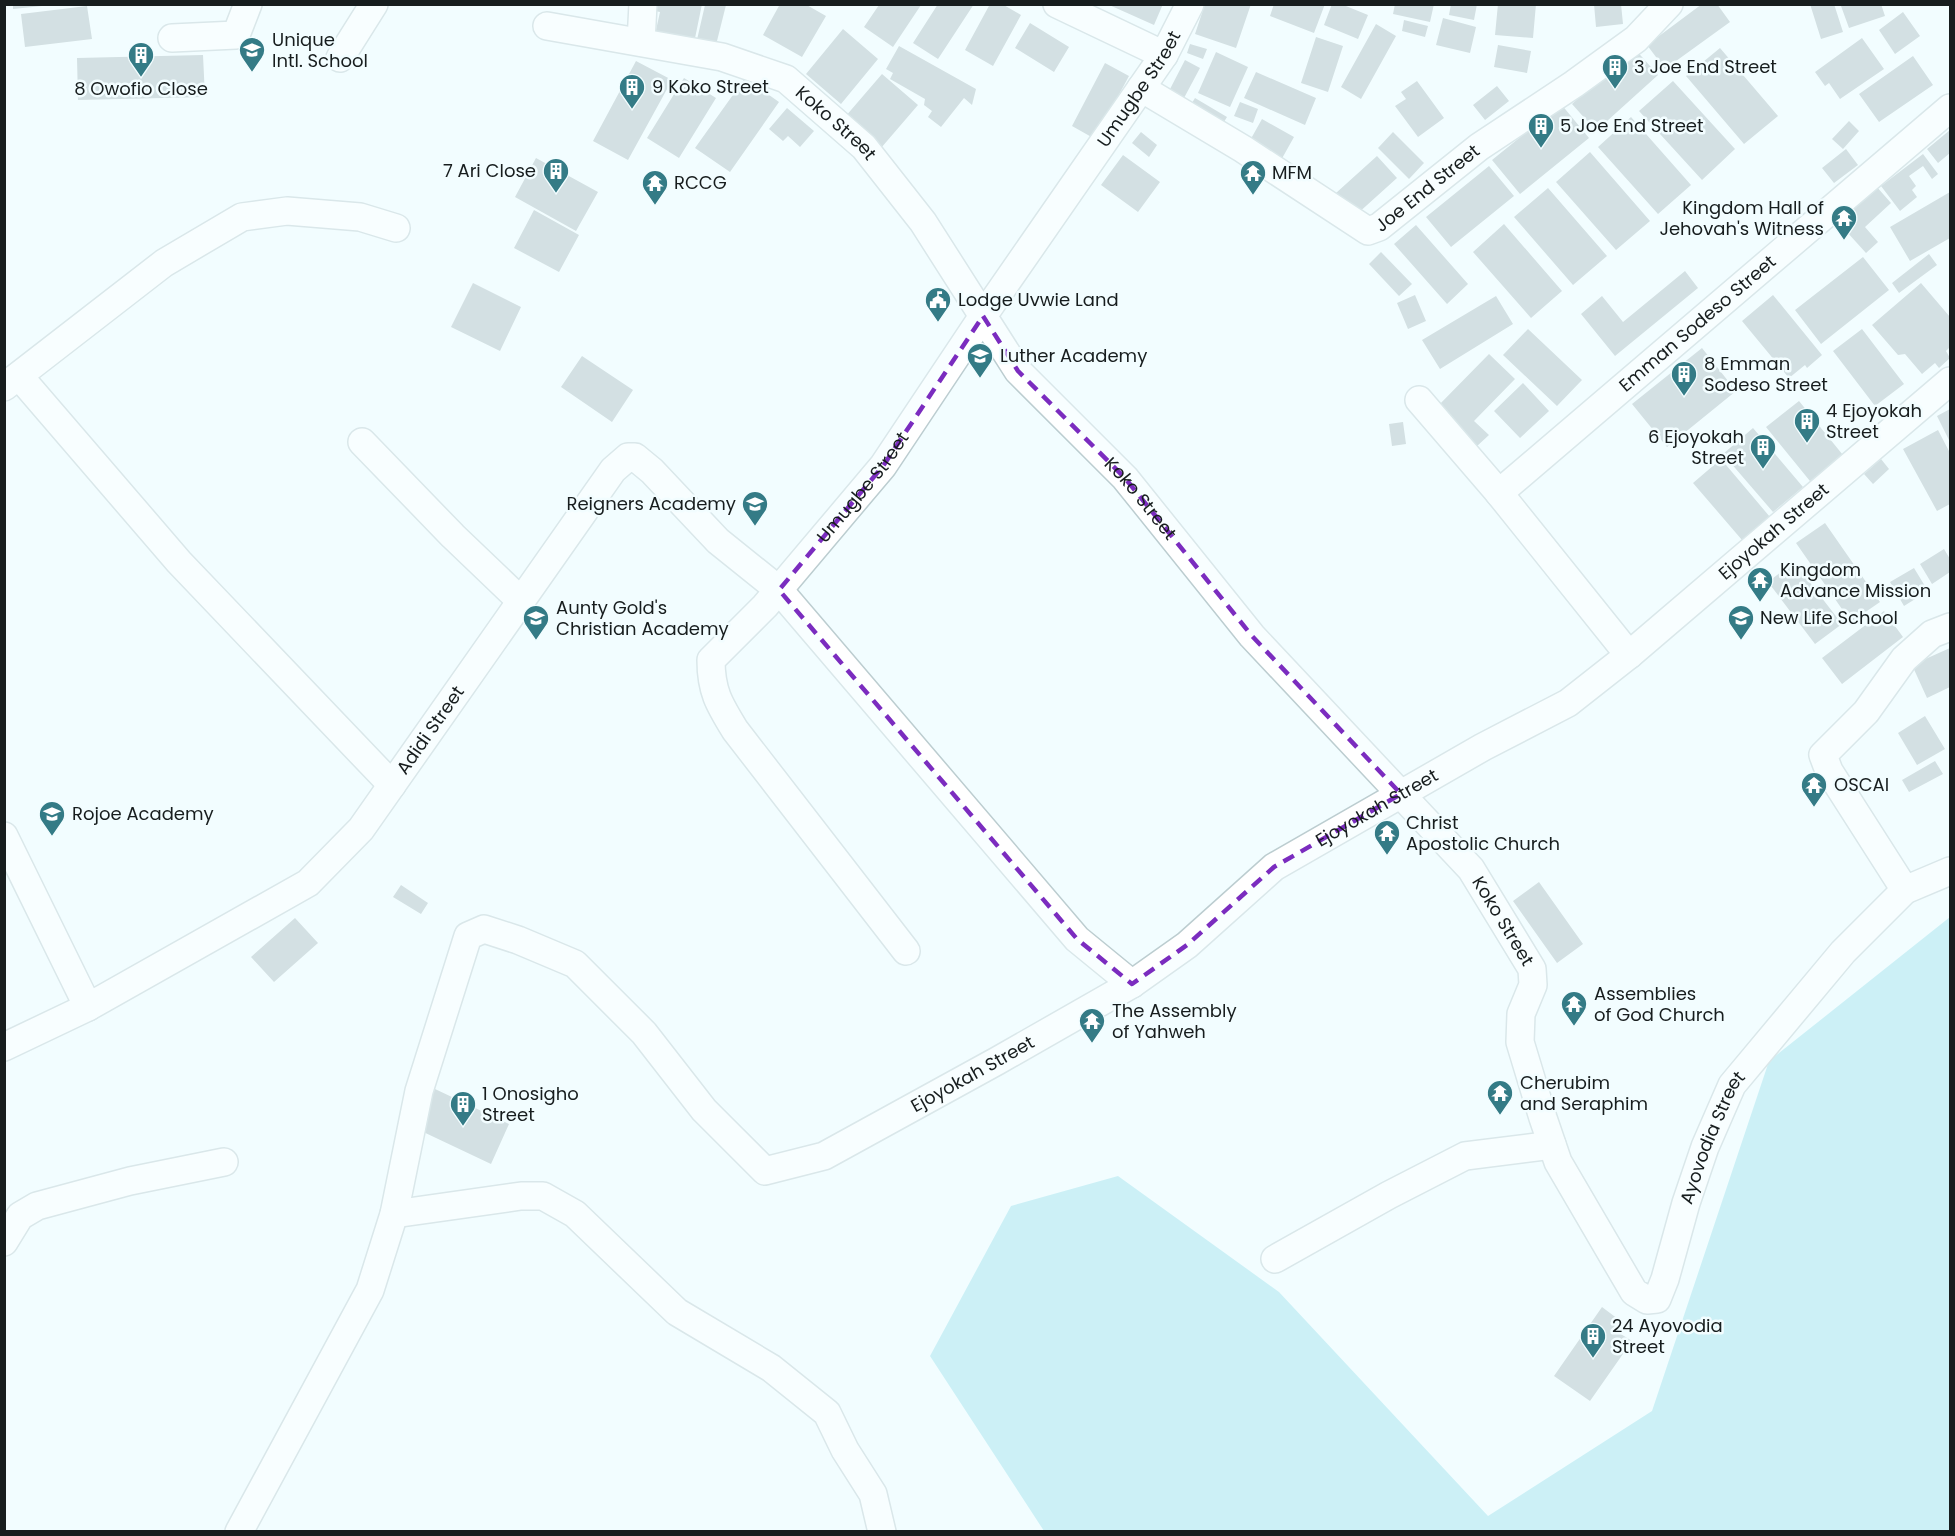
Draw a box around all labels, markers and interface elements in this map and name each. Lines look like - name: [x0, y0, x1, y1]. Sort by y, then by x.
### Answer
- street label: Umugbe Street: [1091, 26, 1186, 152]
- place label: Unique Intl. School: [272, 27, 368, 73]
- school or university icon: Unique Intl. School: [237, 35, 267, 73]
- building icon: 8 Owofio Close: [126, 40, 156, 78]
- building icon: 3 Joe End Street: [1600, 52, 1630, 90]
- place label: 3 Joe End Street: [1634, 54, 1777, 79]
- building icon: 9 Koko Street: [617, 72, 647, 110]
- place label: 9 Koko Street: [652, 74, 769, 99]
- place label: 8 Owofio Close: [74, 76, 208, 101]
- street label: Koko Street: [790, 80, 883, 165]
- building icon: 5 Joe End Street: [1526, 111, 1556, 149]
- place label: 5 Joe End Street: [1560, 113, 1704, 138]
- street label: Joe End Street: [1369, 138, 1485, 238]
- building icon: 7 Ari Close: [541, 156, 571, 194]
- place label: 7 Ari Close: [443, 158, 536, 183]
- temple icon: MFM: [1238, 158, 1268, 196]
- place label: MFM: [1272, 160, 1312, 185]
- temple icon: RCCG: [640, 168, 670, 206]
- place label: RCCG: [674, 170, 727, 195]
- place label: Kingdom Hall of Jehovah's Witness: [1659, 195, 1824, 241]
- temple icon: Kingdom Hall of Jehovah's Witness: [1829, 203, 1859, 241]
- street label: Emman Sodeso Street: [1613, 249, 1781, 397]
- public building icon: Lodge Uvwie Land: [923, 285, 953, 323]
- place label: Lodge Uvwie Land: [958, 287, 1119, 312]
- school or university icon: Luther Academy: [965, 341, 995, 379]
- place label: Luther Academy: [1000, 343, 1147, 368]
- place label: 8 Emman Sodeso Street: [1704, 351, 1828, 397]
- building icon: 8 Emman Sodeso Street: [1669, 359, 1699, 397]
- place label: 4 Ejoyokah Street: [1826, 398, 1922, 444]
- building icon: 4 Ejoyokah Street: [1792, 406, 1822, 444]
- place label: 6 Ejoyokah Street: [1648, 424, 1744, 470]
- street label: Umugbe Street: [811, 427, 914, 548]
- building icon: 6 Ejoyokah Street: [1748, 432, 1778, 470]
- street label: Koko Street: [1099, 451, 1183, 545]
- street label: Ejoyokah Street: [1713, 477, 1834, 585]
- school or university icon: Reigners Academy: [740, 489, 770, 527]
- place label: Reigners Academy: [566, 491, 736, 516]
- place label: Kingdom Advance Mission: [1780, 557, 1931, 603]
- temple icon: Kingdom Advance Mission: [1745, 565, 1775, 603]
- place label: Aunty Gold's Christian Academy: [556, 595, 729, 641]
- school or university icon: Aunty Gold's Christian Academy: [521, 603, 551, 641]
- school or university icon: New Life School: [1726, 603, 1756, 641]
- place label: New Life School: [1760, 605, 1898, 630]
- street label: Adidi Street: [390, 681, 470, 779]
- street label: Ejoyokah Street: [1311, 762, 1442, 853]
- temple icon: OSCAI: [1799, 770, 1829, 808]
- place label: OSCAI: [1834, 772, 1889, 797]
- school or university icon: Rojoe Academy: [37, 799, 67, 837]
- place label: Rojoe Academy: [72, 801, 214, 826]
- place label: Christ Apostolic Church: [1406, 810, 1560, 856]
- temple icon: Christ Apostolic Church: [1372, 818, 1402, 856]
- street label: Koko Street: [1466, 871, 1540, 970]
- place label: Assemblies of God Church: [1594, 981, 1725, 1027]
- temple icon: Assemblies of God Church: [1559, 989, 1589, 1027]
- place label: The Assembly of Yahweh: [1112, 998, 1237, 1044]
- temple icon: The Assembly of Yahweh: [1077, 1006, 1107, 1044]
- street label: Ejoyokah Street: [906, 1029, 1039, 1118]
- street label: Ayovodia Street: [1674, 1065, 1751, 1207]
- place label: Cherubim and Seraphim: [1520, 1070, 1648, 1116]
- temple icon: Cherubim and Seraphim: [1485, 1078, 1515, 1116]
- place label: 1 Onosigho Street: [482, 1081, 579, 1127]
- building icon: 1 Onosigho Street: [448, 1089, 478, 1127]
- place label: 24 Ayovodia Street: [1612, 1313, 1723, 1359]
- building icon: 24 Ayovodia Street: [1578, 1321, 1608, 1359]

